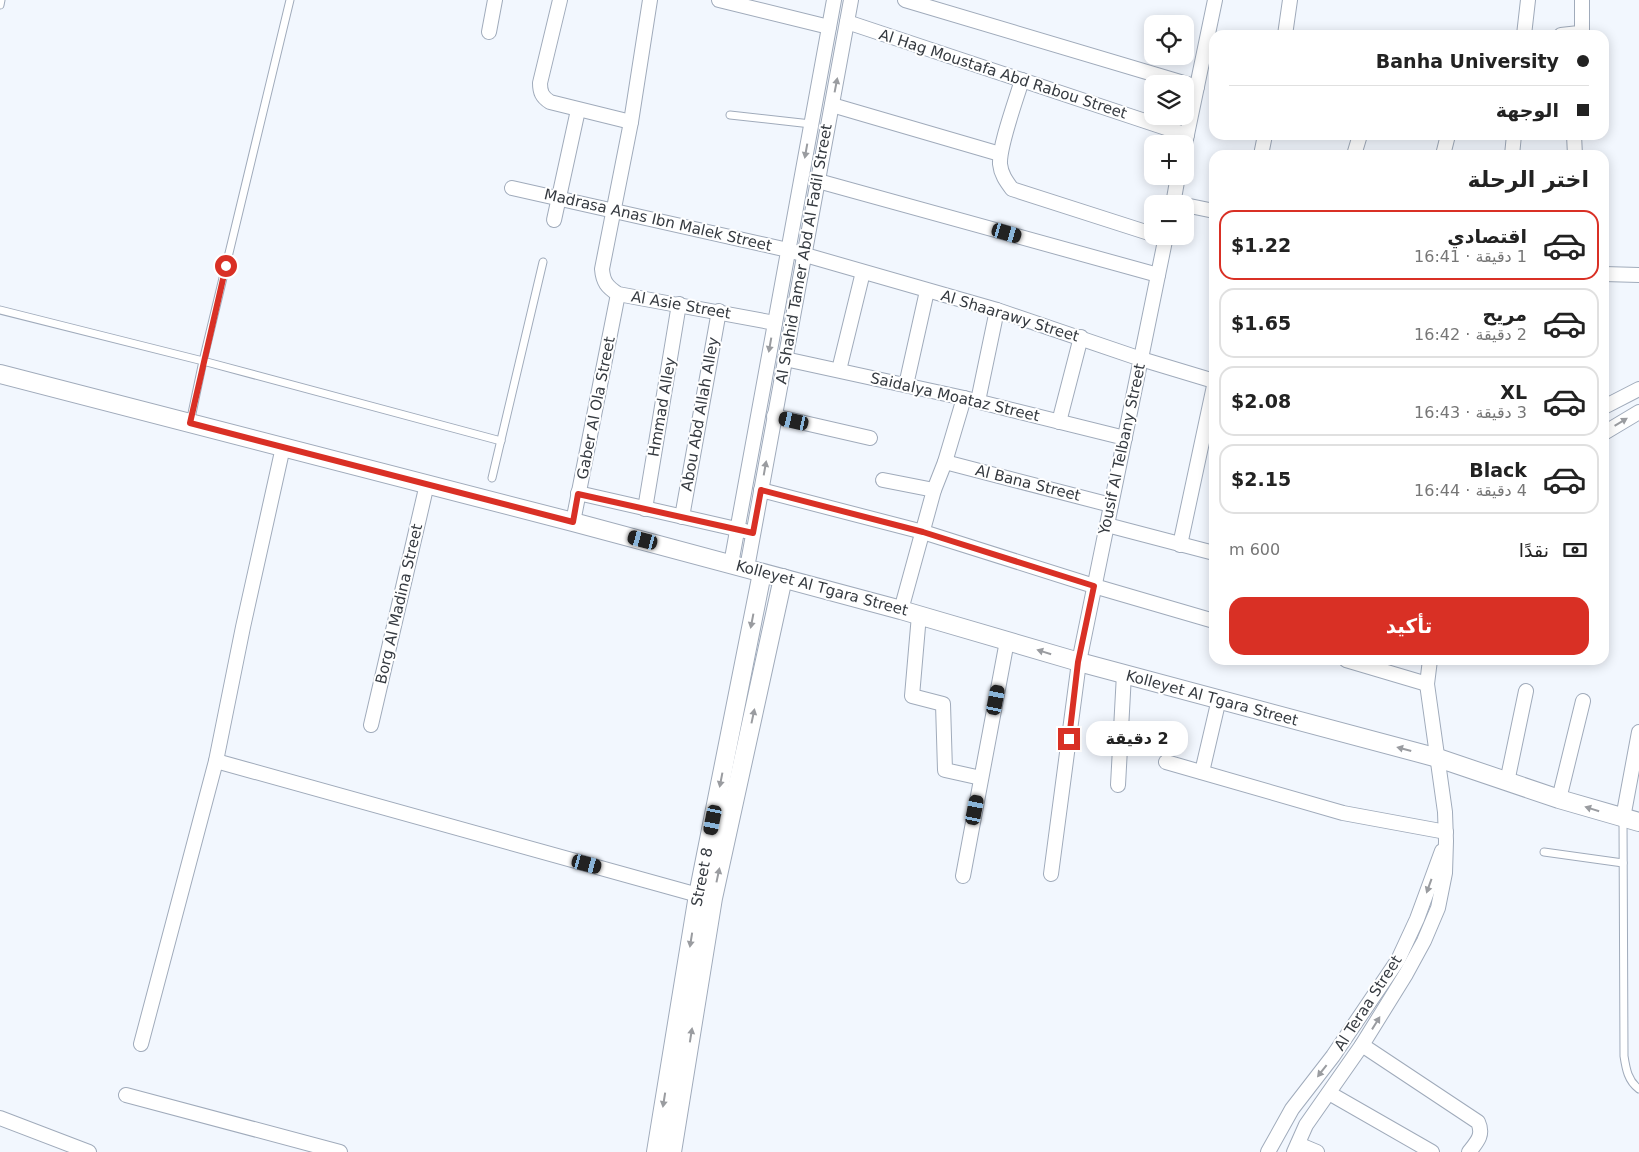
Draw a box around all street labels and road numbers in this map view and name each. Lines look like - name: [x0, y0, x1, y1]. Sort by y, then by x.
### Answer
- street label: Al Hag Moustafa Abd Rabou Street: [877, 25, 1129, 123]
- street label: Al Shahid Tamer Abd Al Fadil Street: [772, 122, 836, 386]
- street label: Madrasa Anas Ibn Malek Street: [542, 185, 774, 255]
- street label: Al Shaarawy Street: [939, 286, 1081, 346]
- street label: Al Asie Street: [630, 287, 732, 323]
- street label: Gaber Al Ola Street: [573, 335, 619, 481]
- street label: Abou Abd Allah Alley: [678, 335, 722, 492]
- street label: Hmmad Alley: [644, 356, 680, 458]
- street label: Yousif Al Telbany Street: [1095, 362, 1149, 537]
- street label: Saidalya Moataz Street: [869, 369, 1042, 425]
- street label: Al Bana Street: [974, 461, 1083, 505]
- street label: Borg Al Madina Street: [372, 522, 426, 686]
- street label: Kolleyet Al Tgara Street: [734, 556, 910, 620]
- street label: Kolleyet Al Tgara Street: [1124, 666, 1300, 730]
- street label: Street 8: [687, 846, 717, 908]
- street label: Al Teraa Street: [1331, 952, 1406, 1054]

